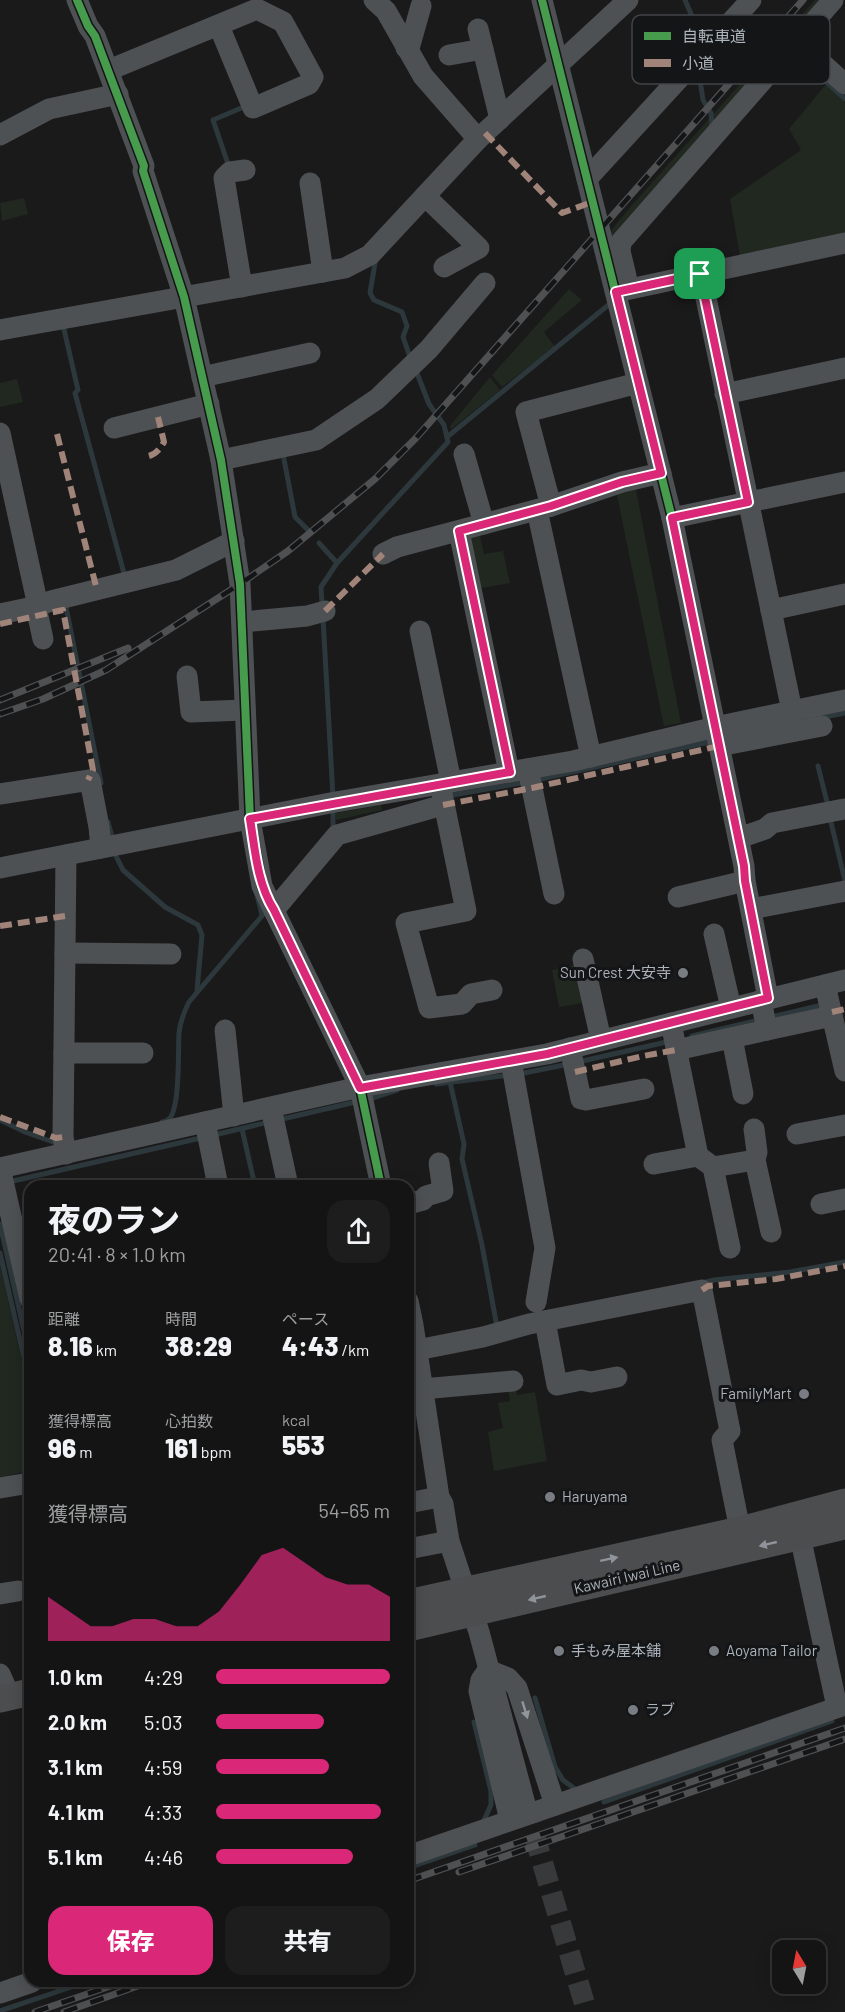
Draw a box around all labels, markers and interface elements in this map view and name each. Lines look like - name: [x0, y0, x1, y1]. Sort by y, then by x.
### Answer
- legend: [632, 15, 830, 84]
- text: 自転車道: [682, 26, 746, 45]
- text: 小道: [682, 53, 714, 72]
- pin: [674, 248, 725, 299]
- icon: arrive: [683, 257, 716, 290]
- place label: Sun Crest 大安寺: [560, 963, 671, 981]
- marker: Sun Crest 大安寺: [676, 966, 690, 980]
- text: 夜のラン: [48, 1199, 180, 1239]
- button: share: [327, 1200, 390, 1263]
- text: 20:41 · 8 × 1.0 km: [48, 1242, 186, 1266]
- text: 距離: [48, 1309, 80, 1328]
- text: 時間: [165, 1309, 197, 1328]
- text: ペース: [282, 1309, 329, 1328]
- text: 8.16: [48, 1330, 93, 1361]
- text: 38:29: [165, 1330, 232, 1361]
- text: 4:43: [282, 1330, 338, 1361]
- text: km: [93, 1340, 117, 1359]
- text: /km: [338, 1340, 369, 1359]
- place label: FamilyMart: [720, 1384, 792, 1402]
- marker: FamilyMart: [797, 1387, 811, 1401]
- text: kcal: [282, 1410, 310, 1429]
- text: 獲得標高: [48, 1411, 112, 1430]
- text: 心拍数: [165, 1411, 213, 1430]
- text: 553: [282, 1429, 325, 1460]
- text: 96: [48, 1432, 76, 1463]
- text: 161: [165, 1432, 198, 1463]
- text: m: [76, 1442, 93, 1461]
- text: bpm: [198, 1442, 232, 1461]
- place label: Haruyama: [562, 1487, 627, 1505]
- marker: Haruyama: [543, 1490, 557, 1504]
- text: 54–65 m: [319, 1498, 390, 1522]
- text: 獲得標高: [48, 1501, 128, 1525]
- one-way arrow: [758, 1540, 777, 1549]
- one-way arrow: [599, 1553, 618, 1563]
- street label: Kawairi Iwai Line: [572, 1555, 682, 1597]
- one-way arrow: [528, 1594, 546, 1604]
- place label: 手もみ屋本舗: [571, 1641, 661, 1659]
- place label: Aoyama Tailor: [726, 1641, 818, 1659]
- marker: 手もみ屋本舗: [552, 1644, 566, 1658]
- marker: Aoyama Tailor: [707, 1644, 721, 1658]
- text: 1.0 km: [48, 1665, 103, 1689]
- text: 4:29: [144, 1665, 183, 1689]
- place label: ラブ: [645, 1700, 675, 1718]
- one-way arrow: [521, 1701, 530, 1719]
- marker: ラブ: [626, 1703, 640, 1717]
- text: 2.0 km: [48, 1710, 107, 1734]
- text: 5:03: [144, 1710, 183, 1734]
- text: 3.1 km: [48, 1755, 103, 1779]
- text: 4:59: [144, 1755, 183, 1779]
- text: 4.1 km: [48, 1800, 104, 1824]
- text: 4:33: [144, 1800, 182, 1824]
- text: 5.1 km: [48, 1845, 103, 1869]
- text: 4:46: [144, 1845, 183, 1869]
- button: 保存: [48, 1906, 213, 1975]
- button: 共有: [225, 1906, 390, 1975]
- north arrow: [772, 1940, 826, 1994]
- map controls: [772, 1940, 826, 1994]

